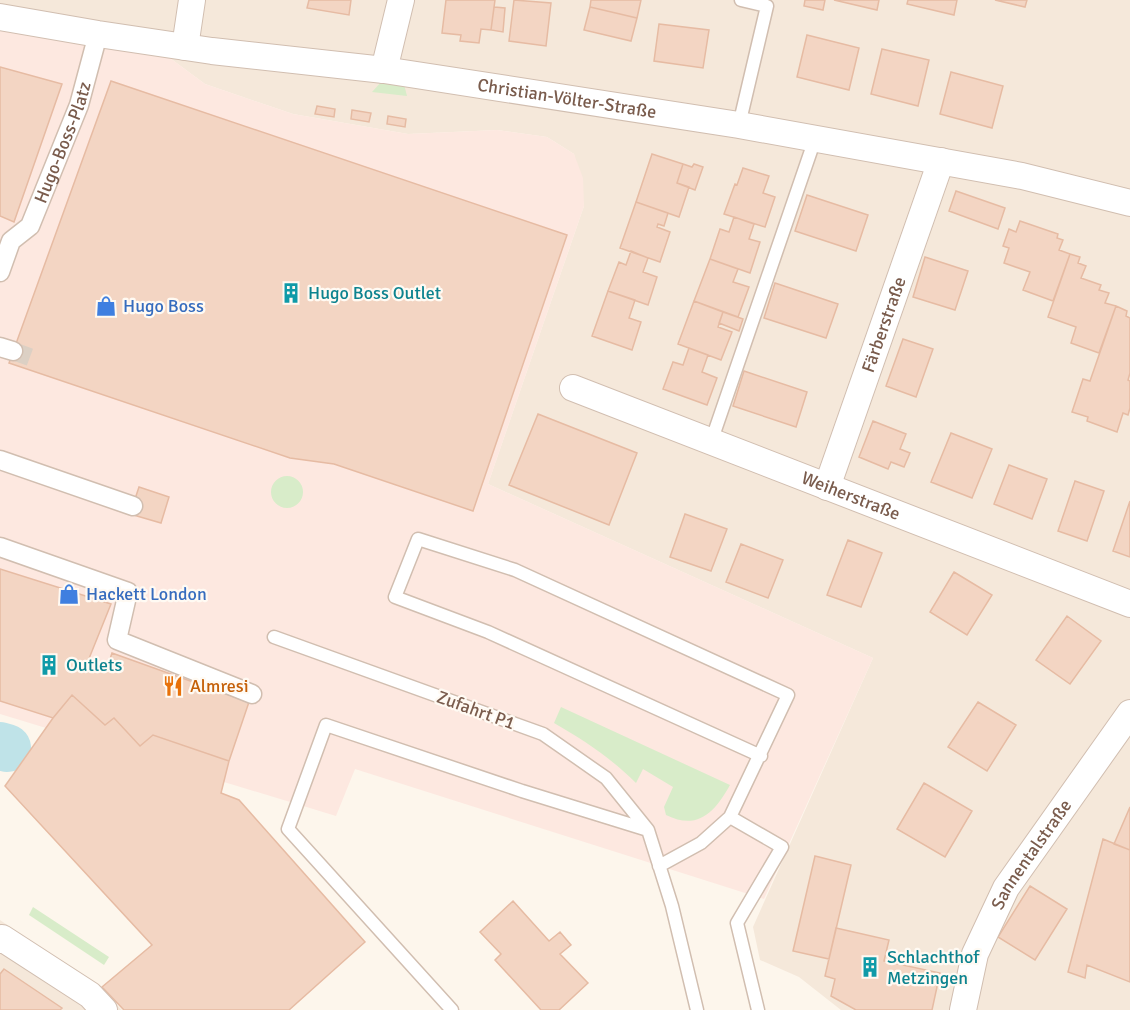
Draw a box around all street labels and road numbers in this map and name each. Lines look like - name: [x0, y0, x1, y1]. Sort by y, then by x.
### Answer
- street label: Christian-Völter-Straße: [476, 74, 658, 123]
- street label: Hugo-Boss-Platz: [29, 79, 96, 206]
- street label: Färberstraße: [857, 274, 911, 375]
- street label: Weiherstraße: [798, 467, 903, 525]
- street label: Zufahrt P1: [434, 686, 518, 734]
- street label: Sannentalstraße: [986, 795, 1076, 913]

